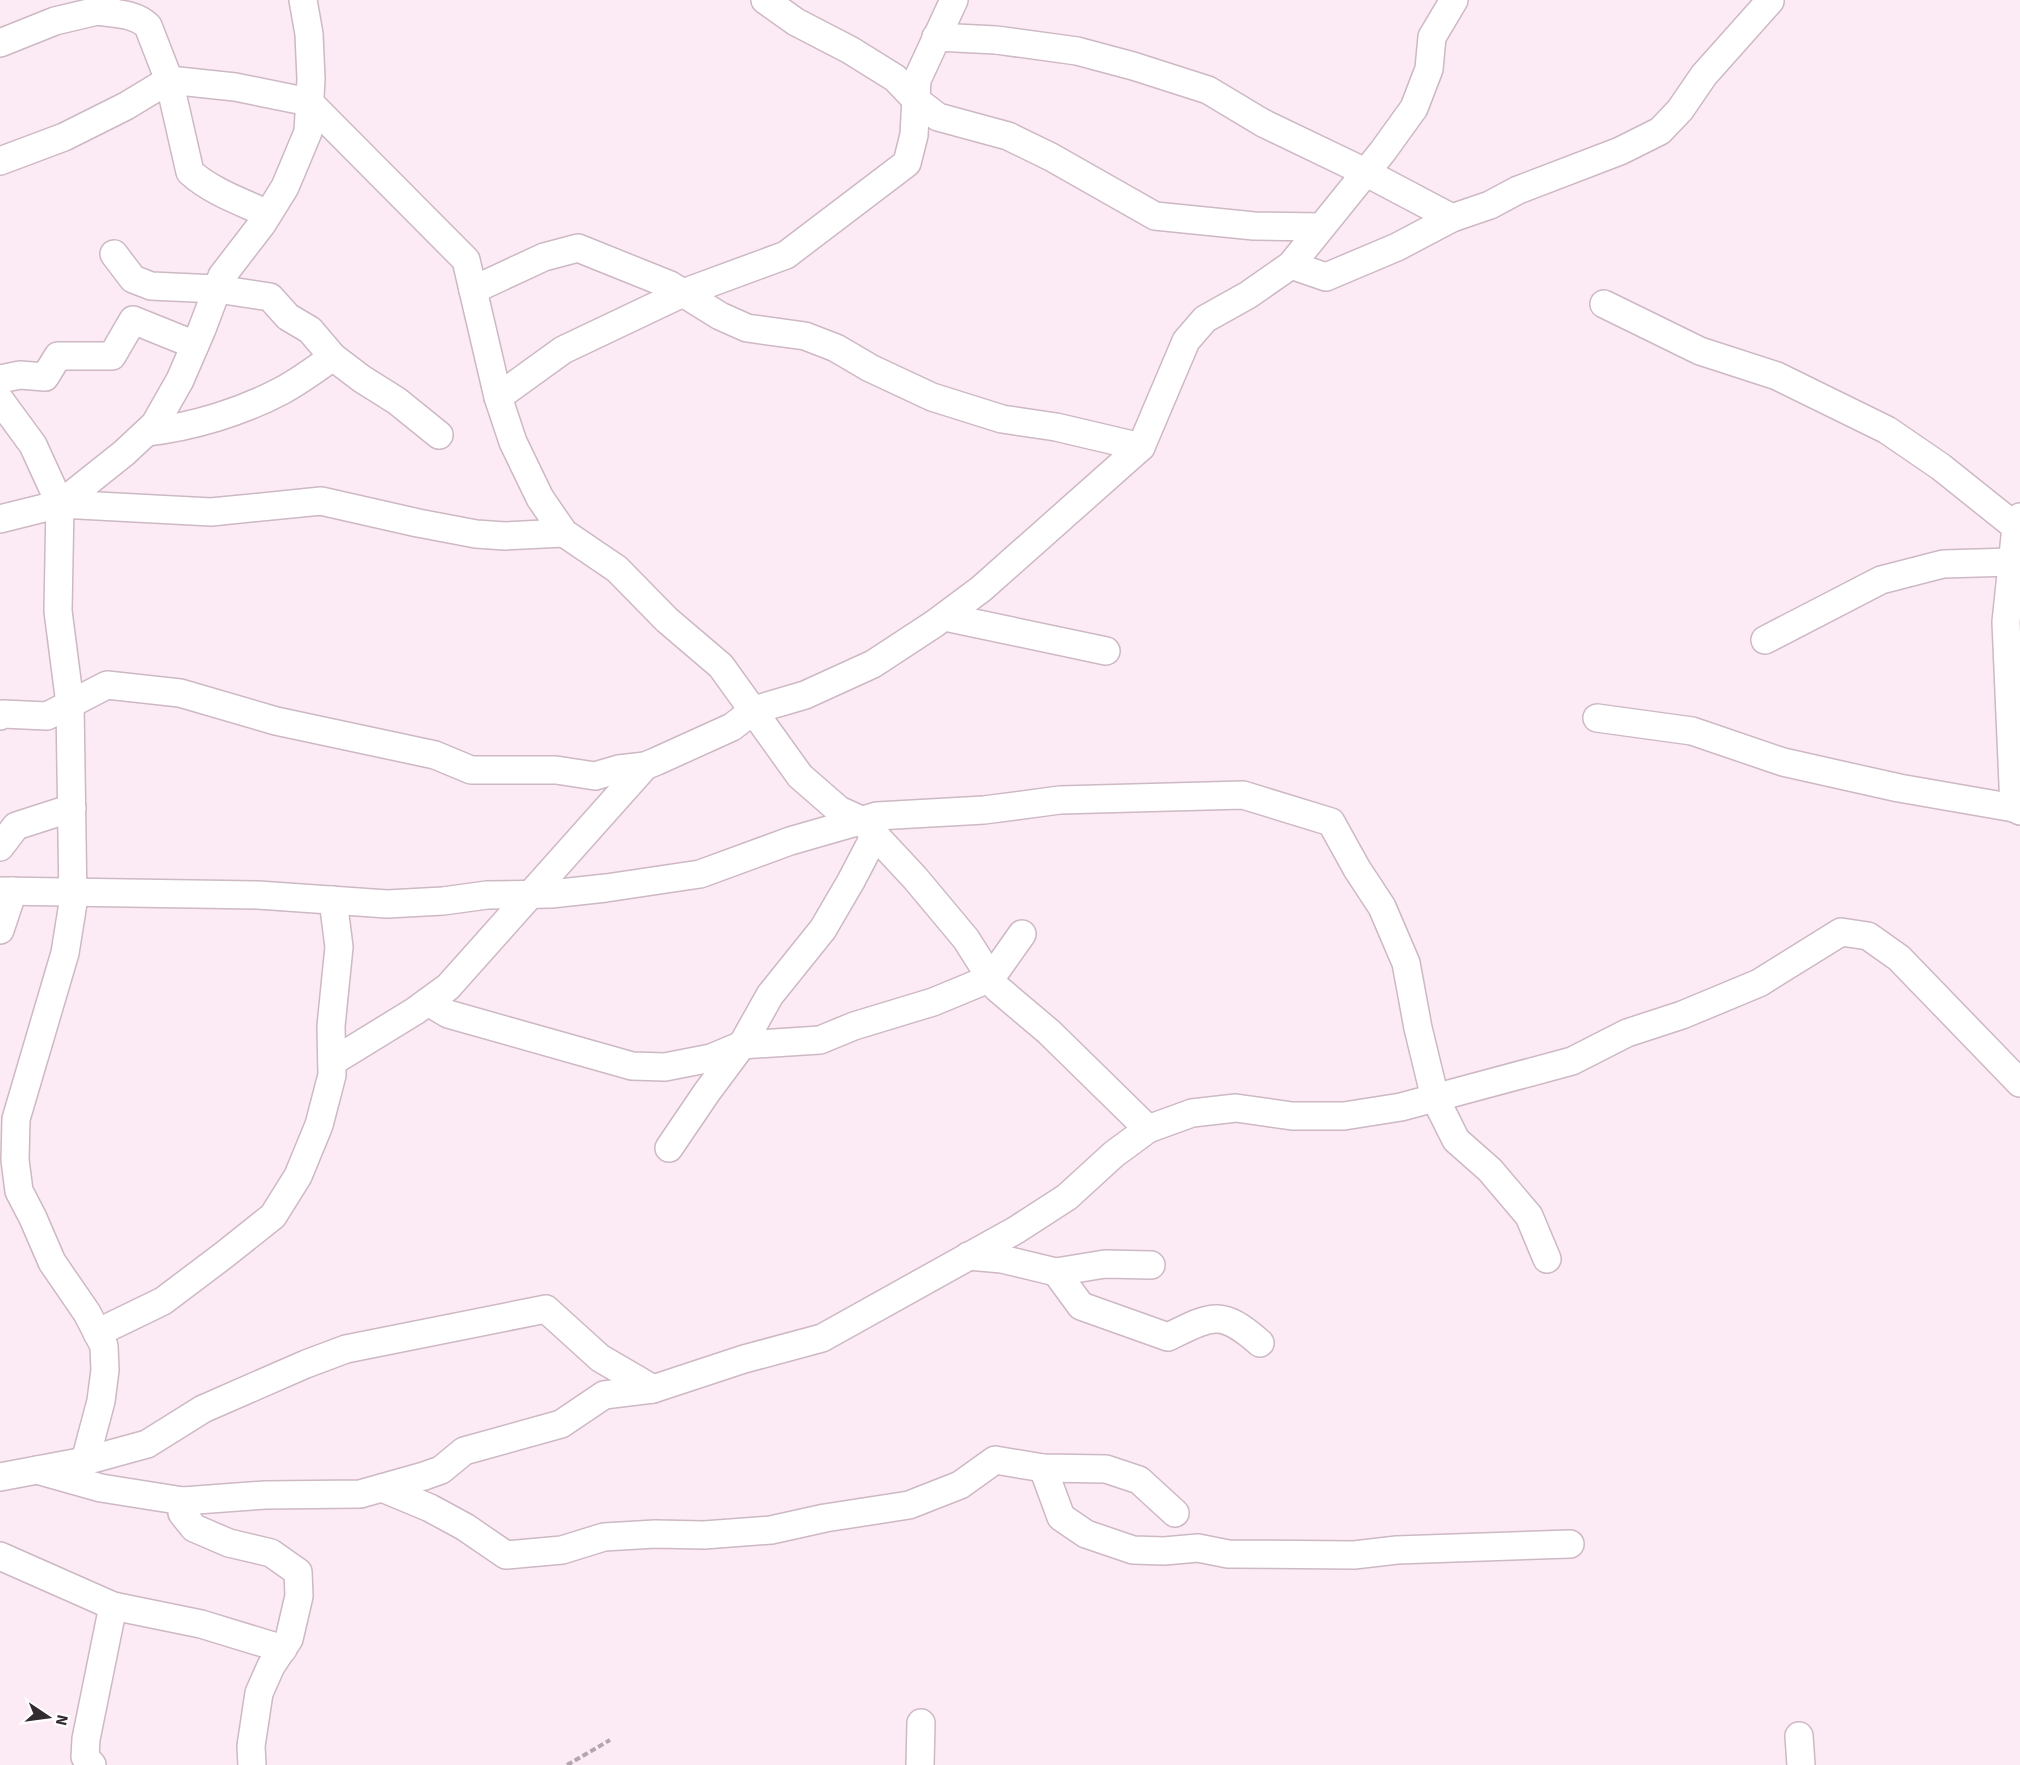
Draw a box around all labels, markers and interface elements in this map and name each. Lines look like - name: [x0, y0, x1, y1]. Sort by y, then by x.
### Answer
- north arrow: [18, 1687, 78, 1747]
- text: N: [50, 1712, 74, 1728]

